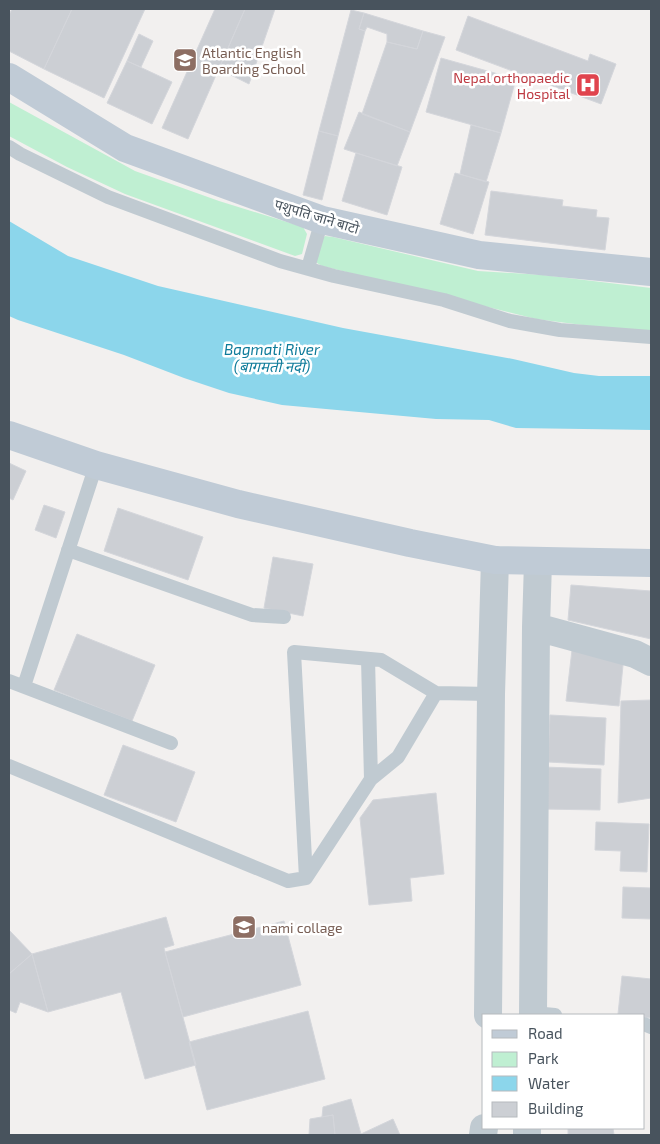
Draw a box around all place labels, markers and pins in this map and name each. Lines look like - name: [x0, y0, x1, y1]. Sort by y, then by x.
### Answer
- place label: Atlantic English Boarding School: [202, 44, 306, 77]
- school or university icon: Atlantic English Boarding School: [172, 47, 198, 73]
- place label: Nepal orthopaedic Hospital: [453, 69, 571, 102]
- hospital icon: Nepal orthopaedic Hospital: [575, 72, 601, 98]
- school or university icon: nami collage: [231, 914, 257, 940]
- place label: nami collage: [262, 919, 343, 936]

